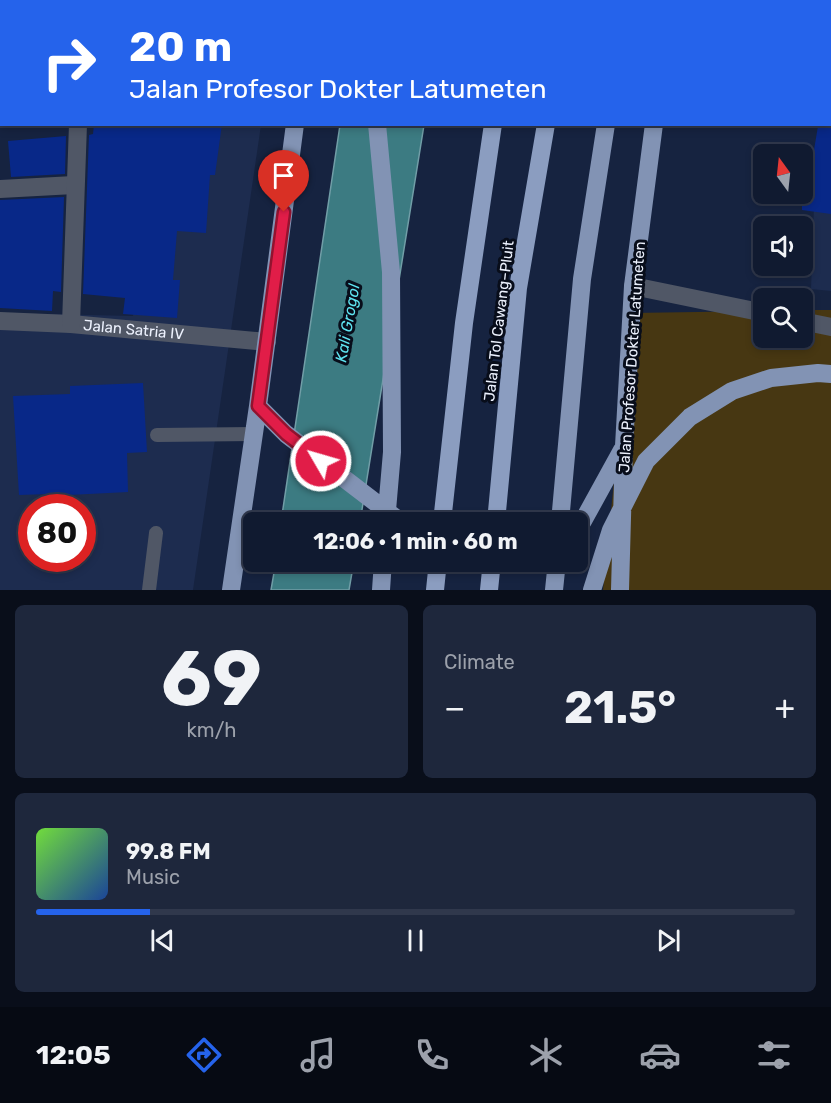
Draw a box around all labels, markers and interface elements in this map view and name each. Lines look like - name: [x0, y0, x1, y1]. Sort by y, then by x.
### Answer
- text: 20 m: [129, 22, 232, 72]
- icon: right: [30, 24, 108, 102]
- text: Jalan Profesor Dokter Latumeten: [129, 73, 547, 105]
- north arrow: [753, 144, 813, 204]
- map controls: [753, 144, 813, 348]
- pin: [258, 150, 309, 212]
- icon: arrive: [267, 159, 300, 192]
- button: sound: [753, 216, 813, 276]
- street label: Jalan Tol Cawang–Pluit: [480, 239, 518, 402]
- street label: Jalan Profesor Dokter Latumeten: [615, 241, 649, 473]
- water label: Kali Grogol: [331, 281, 364, 364]
- button: search: [753, 288, 813, 348]
- street label: Jalan Satria IV: [82, 316, 185, 343]
- position arrow: [289, 429, 353, 493]
- speed limit sign: 80: [18, 494, 96, 572]
- text: 12:06 · 1 min · 60 m: [313, 528, 518, 555]
- text: 69: [161, 632, 262, 725]
- text: Climate: [444, 650, 515, 674]
- text: 21.5°: [564, 681, 676, 734]
- text: −: [444, 688, 465, 727]
- text: +: [774, 688, 795, 727]
- text: km/h: [187, 718, 236, 742]
- text: 99.8 FM: [126, 838, 211, 865]
- text: Music: [126, 865, 180, 889]
- icon: previous: [146, 924, 179, 957]
- icon: pause: [399, 924, 432, 957]
- icon: next: [652, 924, 685, 957]
- icon: directions: [183, 1034, 225, 1076]
- icon: music: [297, 1034, 339, 1076]
- icon: phone: [411, 1034, 453, 1076]
- icon: climate: [525, 1034, 567, 1076]
- icon: car: [639, 1034, 681, 1076]
- icon: filters: [753, 1034, 795, 1076]
- text: 12:05: [36, 1039, 111, 1071]

